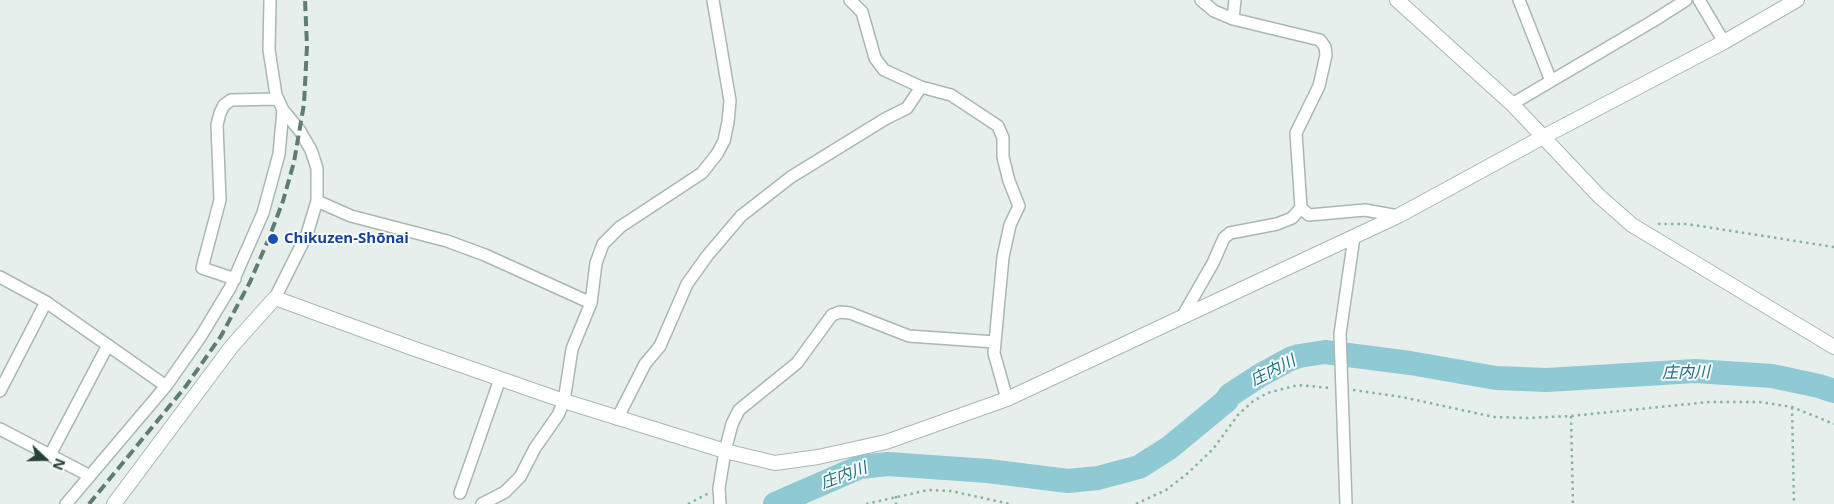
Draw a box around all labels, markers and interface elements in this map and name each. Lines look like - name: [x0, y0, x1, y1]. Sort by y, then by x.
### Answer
- place label: Chikuzen-Shōnai: [284, 230, 409, 248]
- marker: Chikuzen-Shōnai: [266, 232, 280, 246]
- water label: 庄内川: [1247, 352, 1299, 390]
- water label: 庄内川: [1662, 363, 1710, 383]
- north arrow: [20, 434, 70, 484]
- text: N: [49, 456, 70, 473]
- water label: 庄内川: [818, 459, 870, 493]

